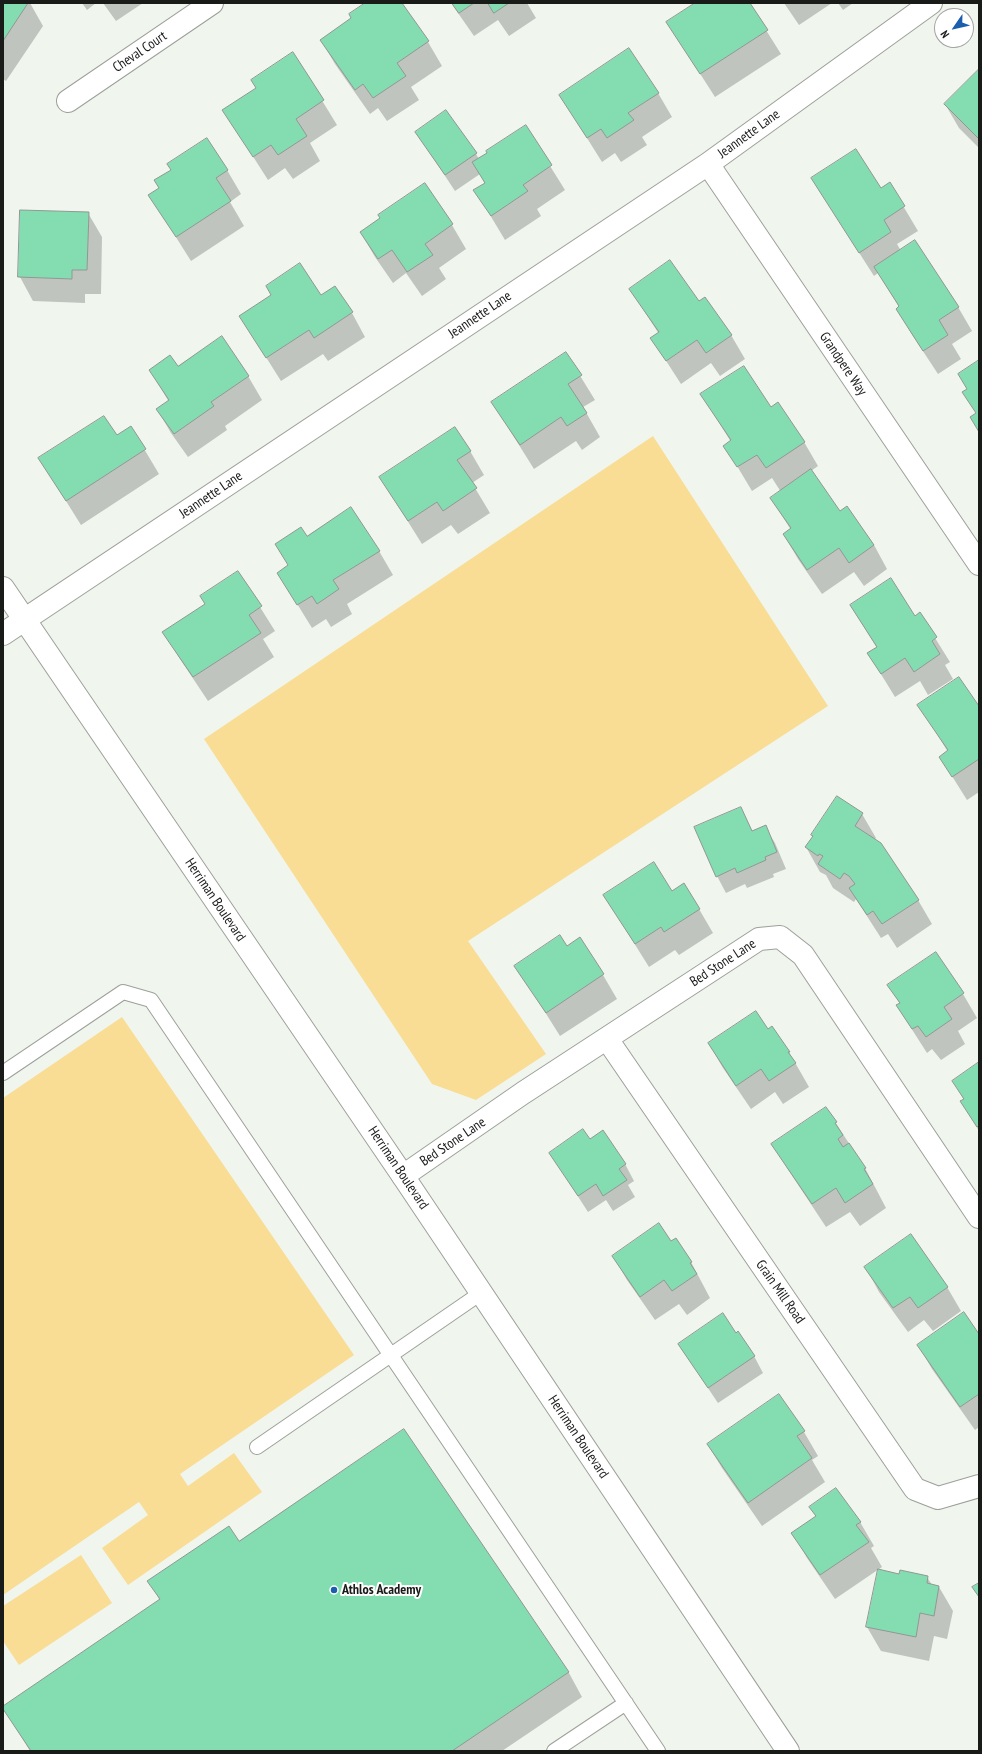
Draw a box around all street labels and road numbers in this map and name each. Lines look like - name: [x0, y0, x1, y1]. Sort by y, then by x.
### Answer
- street label: Cheval Court: [110, 28, 170, 76]
- street label: Jeannette Lane: [715, 106, 783, 162]
- street label: Jeannette Lane: [445, 288, 515, 342]
- street label: Grandpere Way: [816, 329, 870, 399]
- street label: Jeannette Lane: [176, 468, 246, 522]
- street label: Herriman Boulevard: [181, 855, 249, 945]
- street label: Bed Stone Lane: [687, 935, 759, 991]
- street label: Bed Stone Lane: [417, 1114, 489, 1170]
- street label: Herriman Boulevard: [364, 1123, 432, 1213]
- street label: Grain Mill Road: [752, 1257, 808, 1327]
- street label: Herriman Boulevard: [544, 1392, 612, 1482]

